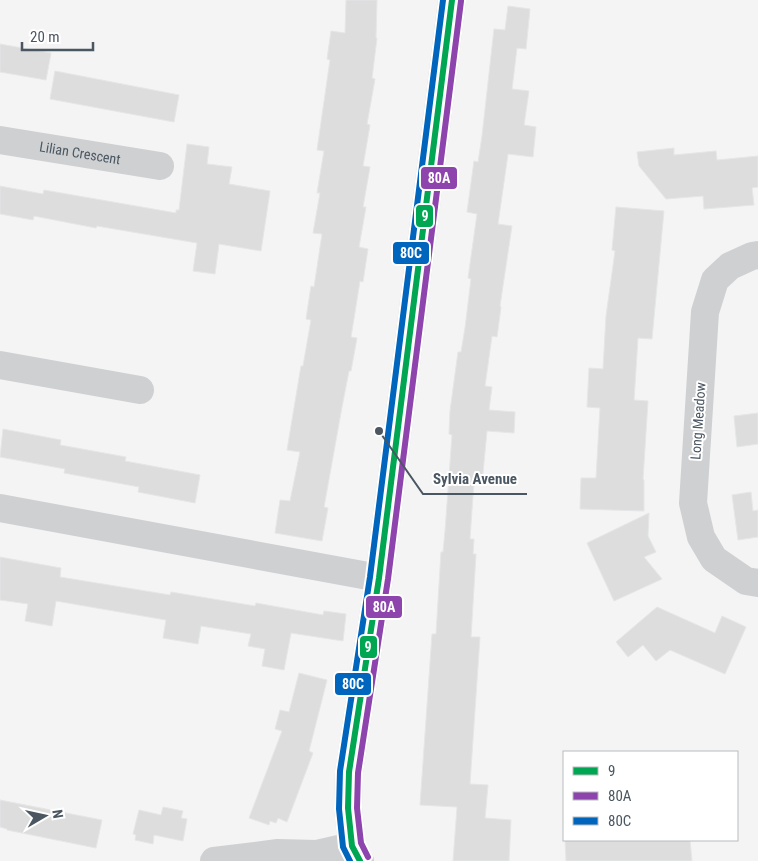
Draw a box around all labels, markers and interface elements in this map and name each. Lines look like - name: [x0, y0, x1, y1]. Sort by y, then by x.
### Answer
- scale bar: [22, 20, 94, 52]
- text: 20 m: [30, 28, 60, 46]
- street label: Lilian Crescent: [38, 139, 122, 167]
- line badge: 80A: [420, 166, 458, 190]
- text: 80A: [428, 170, 451, 186]
- line badge: 9: [415, 204, 434, 228]
- text: 9: [421, 208, 429, 224]
- line badge: 80C: [392, 241, 430, 265]
- text: 80C: [400, 245, 422, 261]
- street label: Long Meadow: [687, 382, 709, 460]
- callout: Sylvia Avenue: [423, 464, 527, 494]
- text: Sylvia Avenue: [433, 470, 517, 488]
- line badge: 80A: [365, 595, 403, 619]
- text: 80A: [373, 599, 396, 615]
- line badge: 9: [359, 635, 378, 659]
- text: 9: [364, 639, 372, 655]
- line badge: 80C: [334, 672, 372, 696]
- text: 80C: [342, 676, 364, 692]
- legend: [563, 751, 738, 841]
- text: 9: [608, 762, 615, 780]
- text: 80A: [608, 787, 632, 805]
- north arrow: [20, 791, 70, 841]
- text: N: [49, 808, 66, 819]
- text: 80C: [608, 812, 631, 830]

